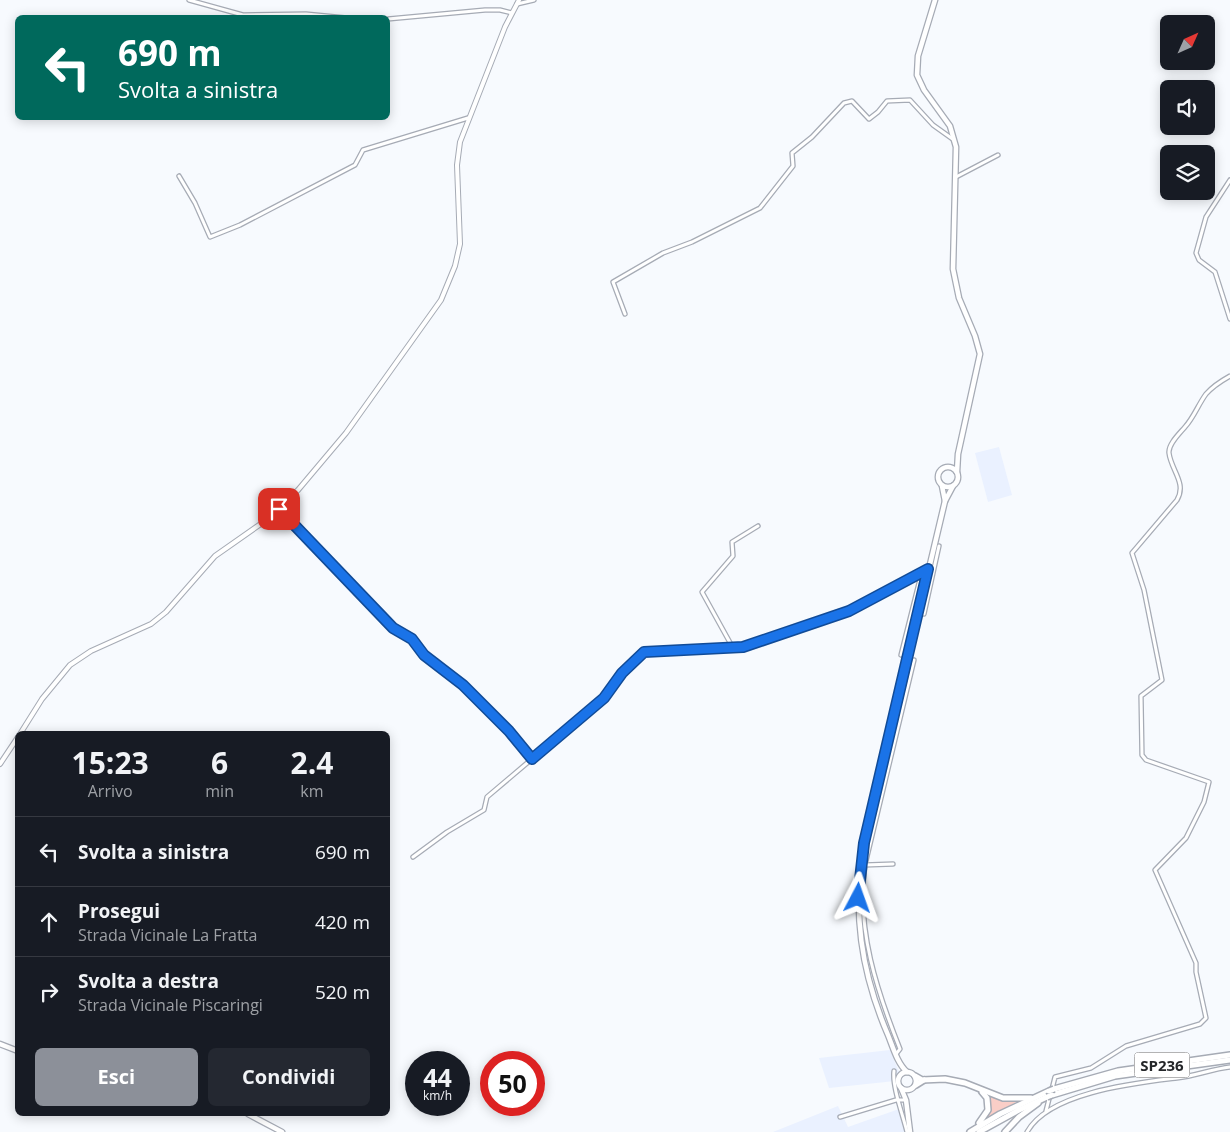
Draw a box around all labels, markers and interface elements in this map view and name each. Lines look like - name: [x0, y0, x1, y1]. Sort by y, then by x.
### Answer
- north arrow: [1160, 15, 1215, 70]
- map controls: [1160, 15, 1215, 200]
- text: 690 m: [118, 29, 222, 76]
- icon: left: [35, 35, 100, 100]
- text: Svolta a sinistra: [118, 74, 278, 104]
- button: sound: [1160, 80, 1215, 135]
- button: layers: [1160, 145, 1215, 200]
- pin: [258, 488, 300, 530]
- icon: arrive: [265, 495, 293, 523]
- text: 15:23: [72, 742, 149, 783]
- text: 6: [211, 742, 228, 783]
- text: 2.4: [291, 742, 333, 783]
- text: Arrivo: [88, 780, 133, 802]
- text: min: [205, 780, 234, 802]
- text: km: [300, 780, 324, 802]
- icon: left: [35, 838, 63, 866]
- text: Svolta a sinistra: [78, 839, 229, 865]
- text: 690 m: [315, 839, 370, 865]
- position arrow: [831, 871, 883, 923]
- text: Prosegui: [78, 898, 160, 924]
- icon: ahead: [35, 908, 63, 936]
- text: 420 m: [315, 909, 370, 935]
- text: Strada Vicinale La Fratta: [78, 924, 257, 946]
- text: Svolta a destra: [78, 968, 219, 994]
- icon: right: [35, 978, 63, 1006]
- text: 520 m: [315, 979, 370, 1005]
- text: Strada Vicinale Piscaringi: [78, 994, 263, 1016]
- button: Esci: [35, 1048, 198, 1106]
- button: Condividi: [208, 1048, 370, 1106]
- speed limit sign: 50: [480, 1051, 545, 1116]
- road number: SP236: [1134, 1052, 1190, 1078]
- text: 44: [423, 1060, 452, 1094]
- text: km/h: [423, 1087, 452, 1104]

